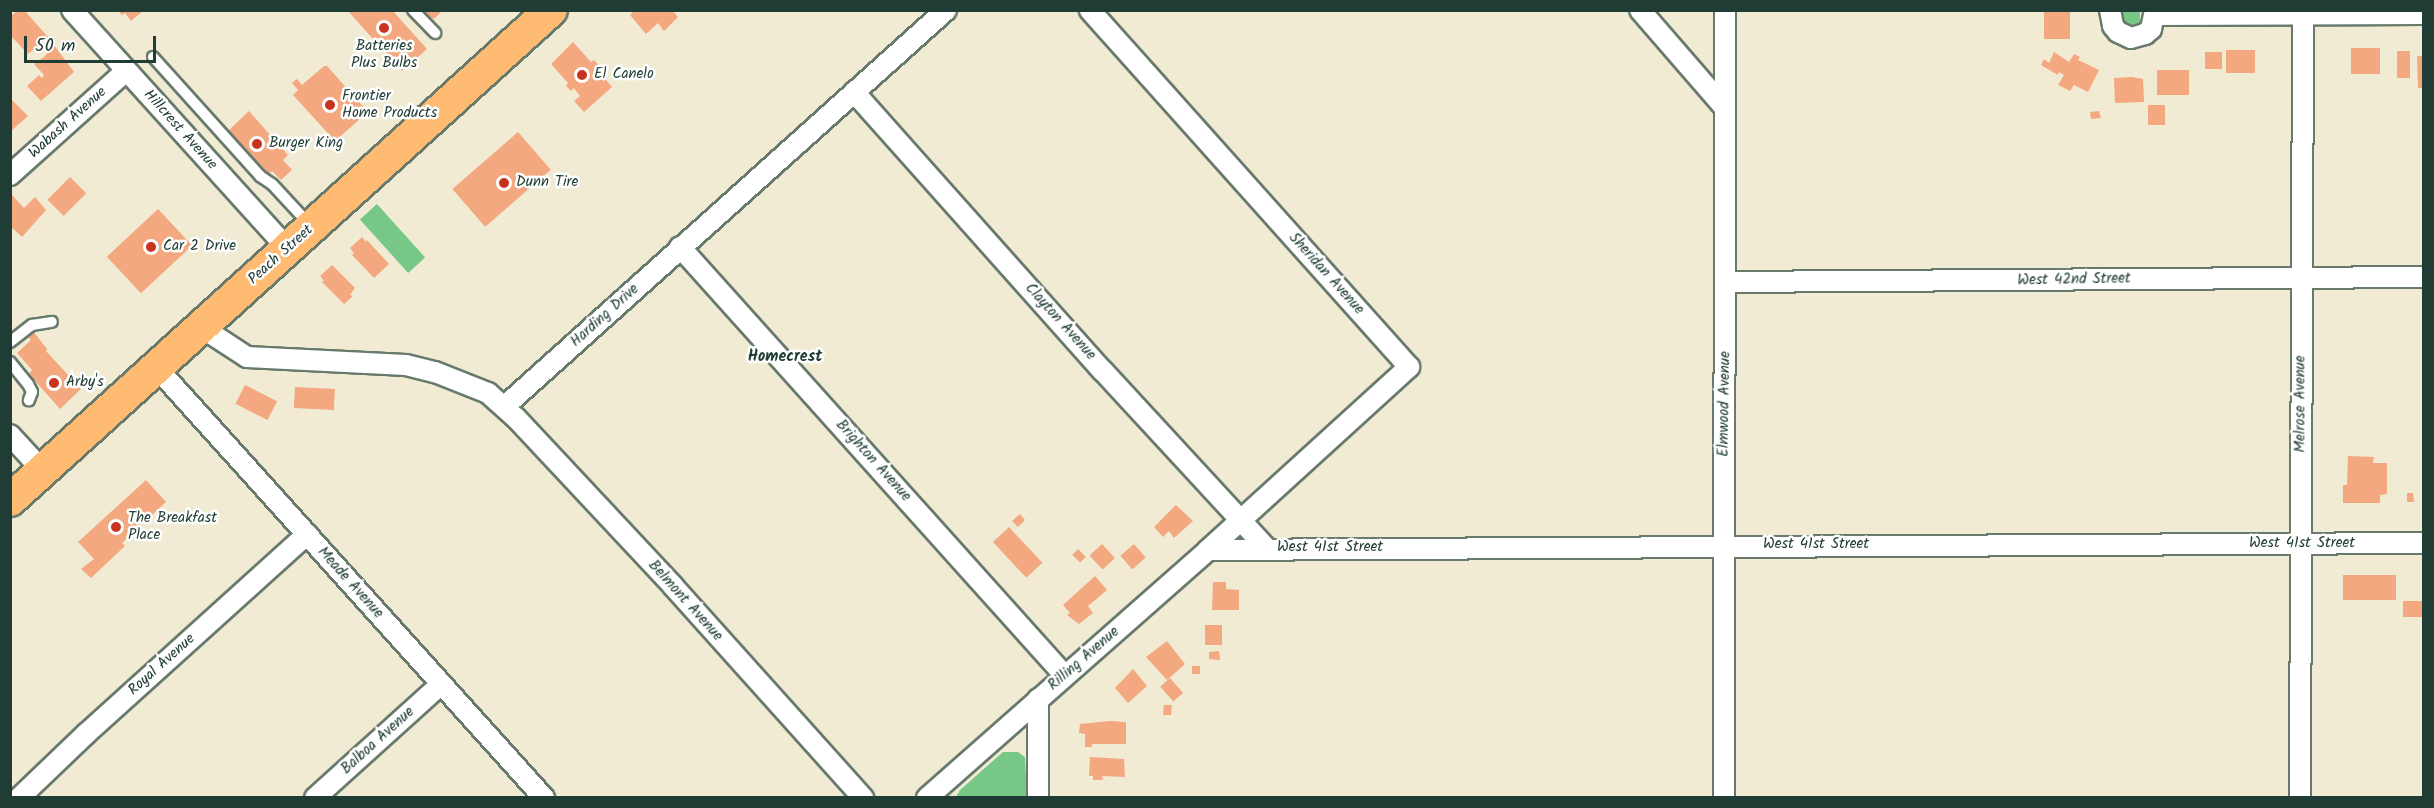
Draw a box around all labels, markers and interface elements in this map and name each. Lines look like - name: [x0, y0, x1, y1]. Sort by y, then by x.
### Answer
- marker: Batteries Plus Bulbs: [377, 21, 391, 35]
- scale bar: [27, 24, 159, 62]
- text: 50 m: [35, 32, 75, 61]
- place label: Batteries Plus Bulbs: [351, 37, 417, 72]
- place label: El Canelo: [594, 66, 654, 84]
- marker: El Canelo: [575, 68, 589, 82]
- street label: Wabash Avenue: [25, 83, 111, 163]
- street label: Hillcrest Avenue: [139, 86, 221, 174]
- place label: Frontier Home Products: [342, 87, 437, 122]
- marker: Frontier Home Products: [323, 98, 337, 112]
- place label: Burger King: [269, 135, 343, 153]
- marker: Burger King: [250, 137, 264, 151]
- place label: Dunn Tire: [516, 174, 578, 192]
- marker: Dunn Tire: [497, 176, 511, 190]
- street label: Peach Street: [245, 221, 317, 289]
- street label: Sheridan Avenue: [1285, 229, 1367, 319]
- place label: Car 2 Drive: [163, 238, 236, 256]
- marker: Car 2 Drive: [144, 240, 158, 254]
- street label: West 42nd Street: [2017, 270, 2131, 290]
- street label: Clayton Avenue: [1021, 280, 1099, 364]
- street label: Harding Drive: [567, 281, 643, 351]
- district label: Homecrest: [748, 347, 822, 367]
- street label: Elmwood Avenue: [1715, 351, 1735, 457]
- street label: Melrose Avenue: [2292, 355, 2310, 453]
- place label: Arby's: [66, 374, 104, 392]
- marker: Arby's: [47, 376, 61, 390]
- street label: Brighton Avenue: [832, 416, 914, 506]
- place label: The Breakfast Place: [128, 509, 217, 544]
- marker: The Breakfast Place: [109, 520, 123, 534]
- street label: West 41st Street: [2249, 535, 2355, 553]
- street label: West 41st Street: [1763, 536, 1869, 554]
- street label: West 41st Street: [1277, 539, 1383, 557]
- street label: Meade Avenue: [313, 544, 387, 622]
- street label: Belmont Avenue: [644, 557, 726, 645]
- street label: Rilling Avenue: [1045, 623, 1123, 695]
- street label: Royal Avenue: [125, 630, 199, 700]
- street label: Balboa Avenue: [338, 703, 418, 779]

